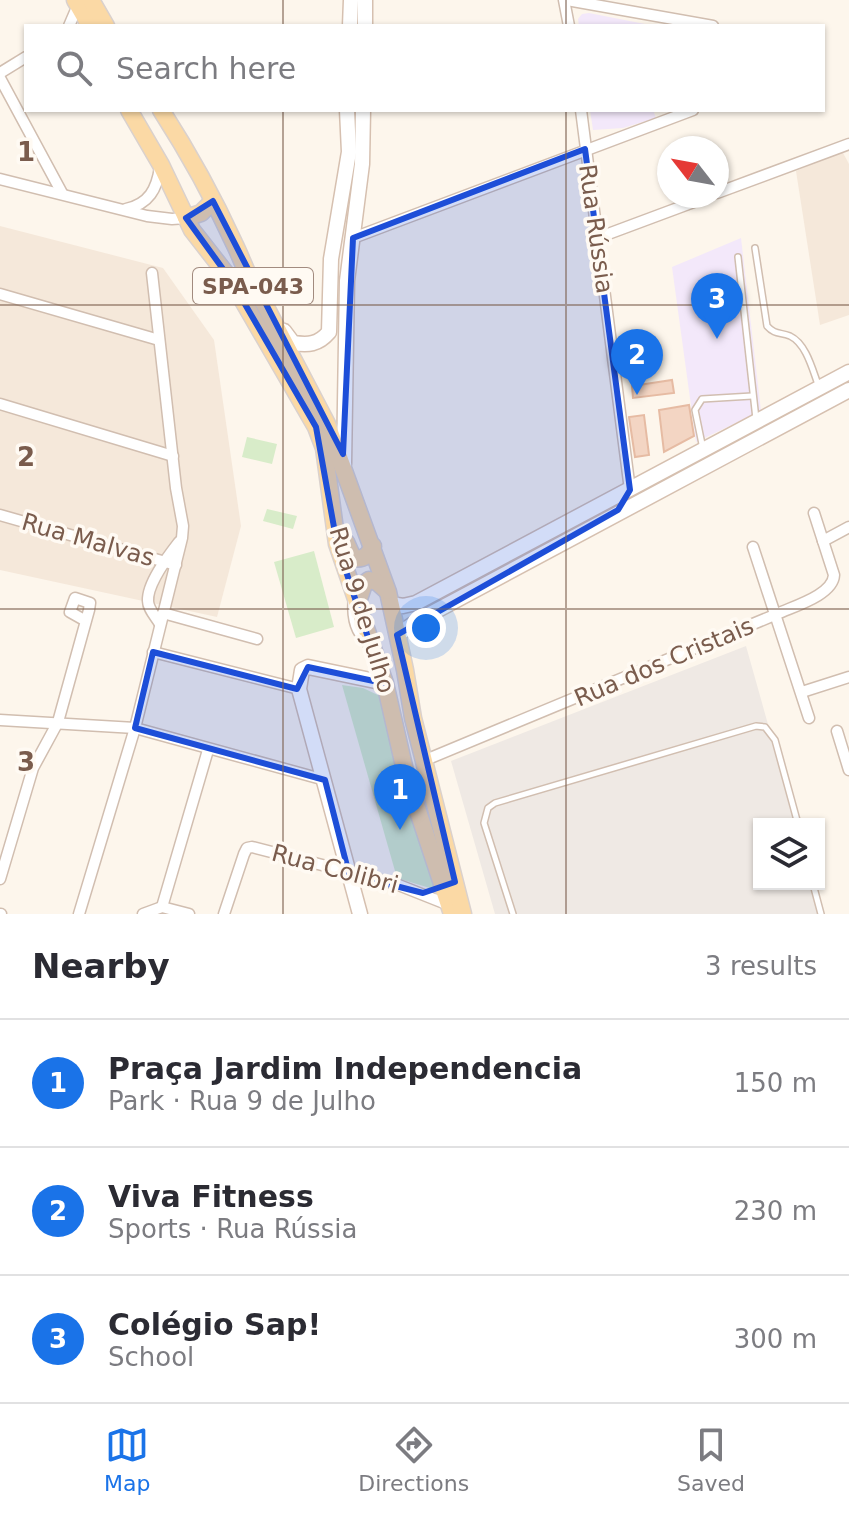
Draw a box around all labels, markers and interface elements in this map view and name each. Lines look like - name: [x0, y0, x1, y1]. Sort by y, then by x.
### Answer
- search box: [24, 24, 825, 112]
- icon: search: [52, 46, 96, 90]
- text: Search here: [116, 51, 296, 86]
- north arrow: [657, 136, 729, 208]
- text: 1: [17, 137, 35, 167]
- street label: Rua Rússia: [573, 163, 619, 295]
- road number: SPA-043: [193, 268, 313, 304]
- pin: 3: [691, 273, 743, 339]
- pin: 2: [611, 329, 663, 395]
- text: 2: [17, 442, 35, 472]
- street label: Rua Malvas: [18, 508, 158, 572]
- street label: Rua 9 de Julho: [323, 523, 401, 697]
- your location: [406, 608, 446, 648]
- street label: Rua dos Cristais: [570, 612, 758, 712]
- text: 3: [17, 747, 35, 777]
- pin: 1: [374, 764, 426, 830]
- map controls: [753, 818, 825, 890]
- button: layers: [753, 818, 825, 890]
- street label: Rua Colibri: [269, 839, 401, 899]
- text: Nearby: [32, 946, 170, 986]
- text: 3 results: [705, 951, 817, 981]
- text: Praça Jardim Independencia: [108, 1051, 582, 1086]
- text: 1: [49, 1068, 67, 1098]
- text: 150 m: [734, 1068, 817, 1098]
- text: Park · Rua 9 de Julho: [108, 1086, 376, 1116]
- text: Viva Fitness: [108, 1179, 314, 1214]
- text: 2: [49, 1196, 67, 1226]
- text: 230 m: [734, 1196, 817, 1226]
- text: Sports · Rua Rússia: [108, 1214, 357, 1244]
- text: Colégio Sap!: [108, 1307, 321, 1342]
- text: 3: [49, 1324, 67, 1354]
- text: 300 m: [734, 1324, 817, 1354]
- text: School: [108, 1342, 194, 1372]
- tab: Map: [104, 1423, 150, 1496]
- tab: Directions: [358, 1423, 469, 1496]
- tab: Saved: [677, 1423, 745, 1496]

